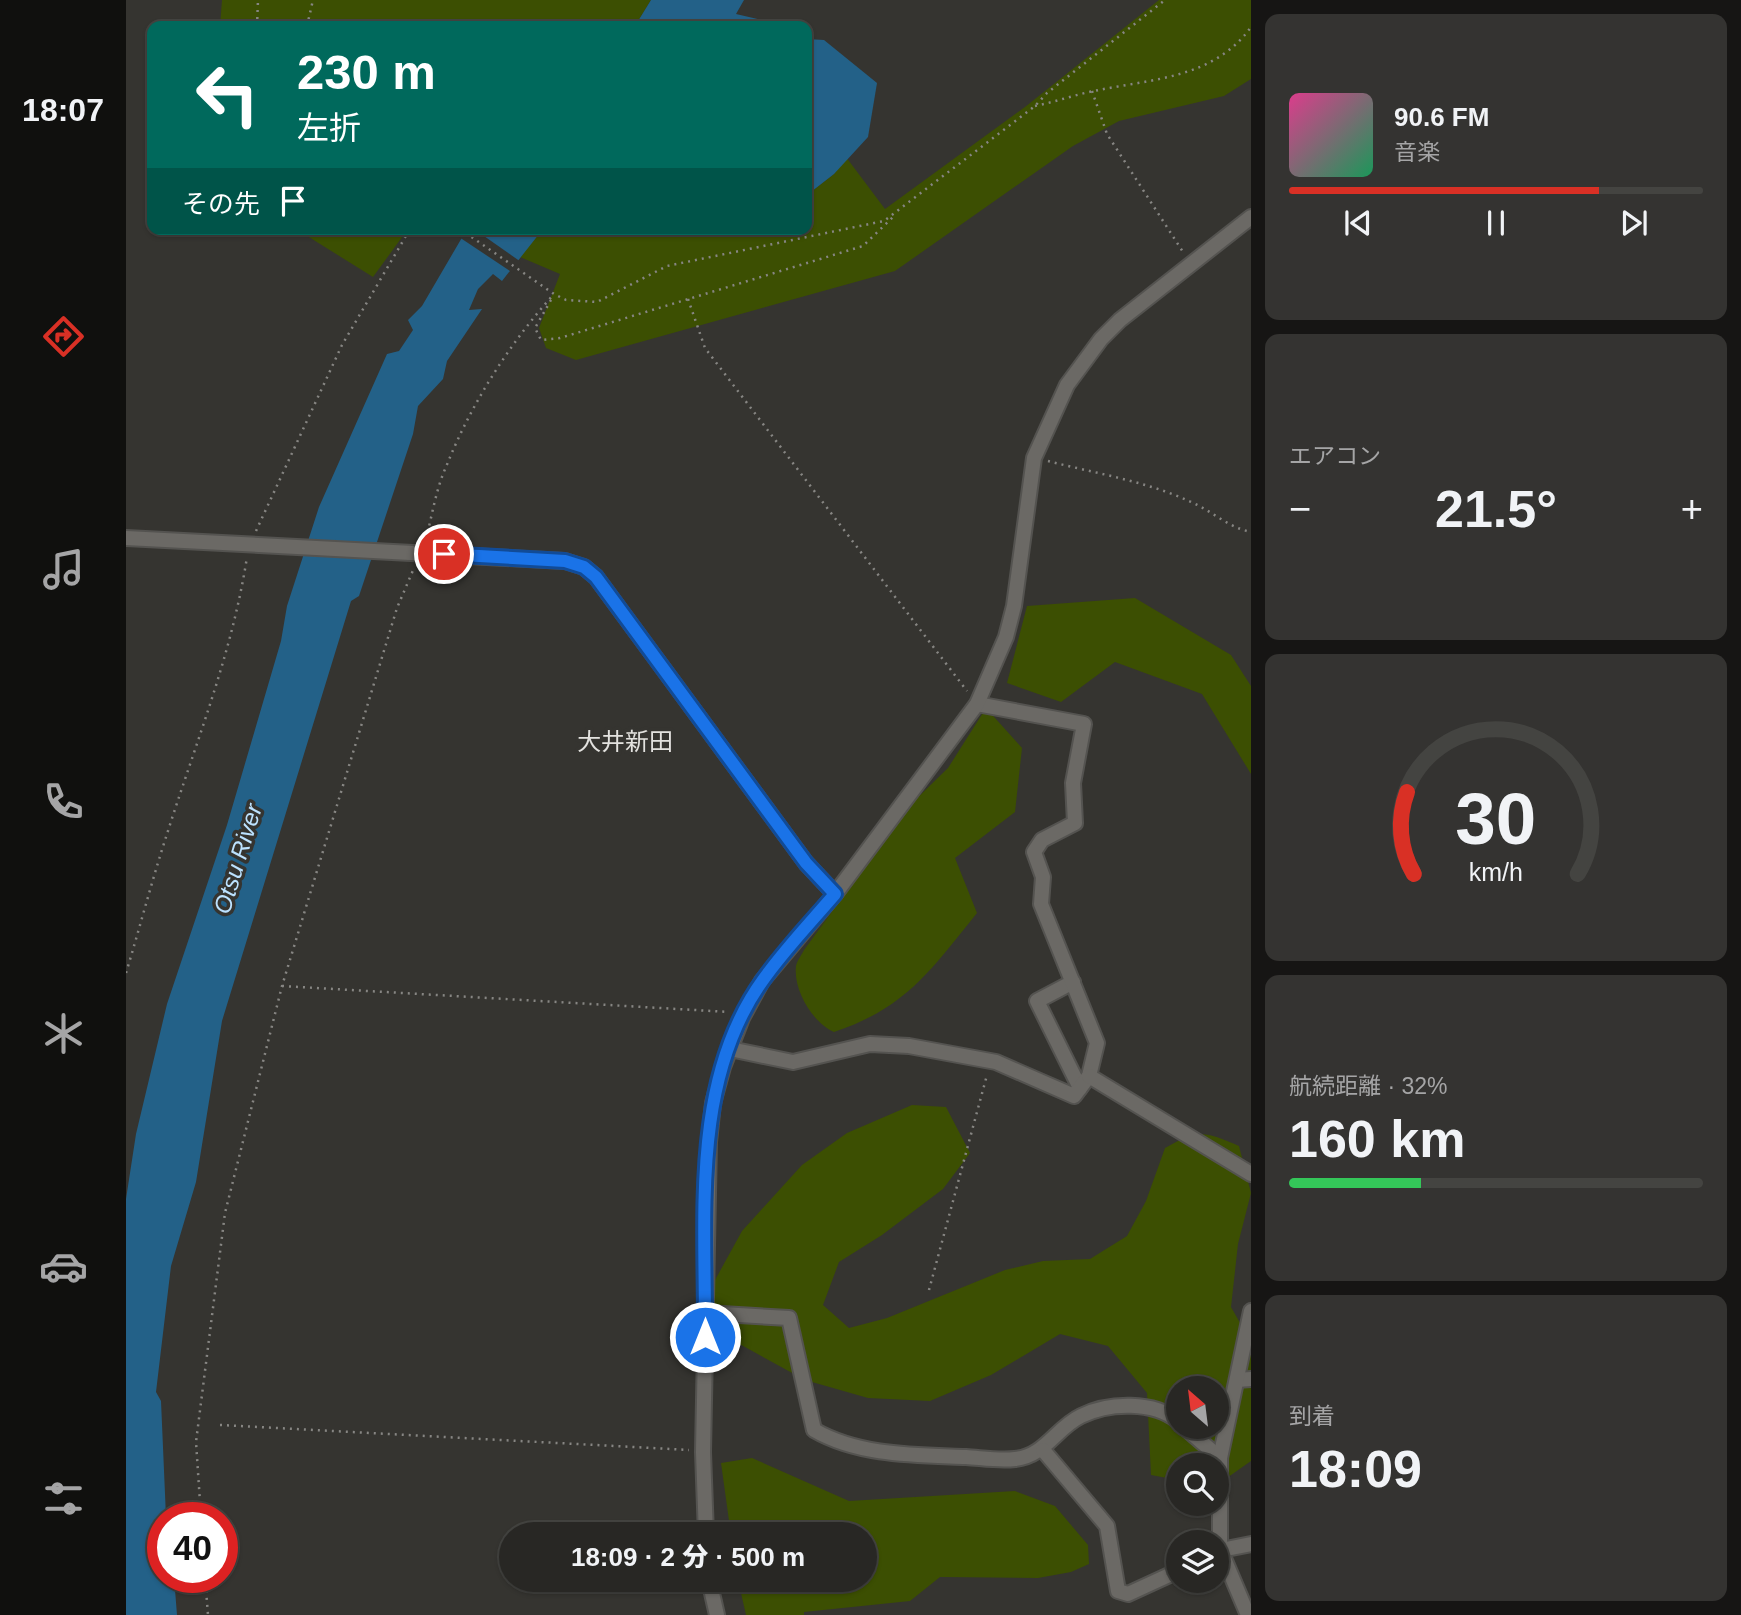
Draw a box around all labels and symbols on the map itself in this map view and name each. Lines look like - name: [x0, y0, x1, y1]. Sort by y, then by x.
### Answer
- pin: [414, 524, 474, 584]
- district label: 大井新田: [577, 728, 673, 755]
- water label: Otsu River: [208, 800, 267, 917]
- position arrow: [668, 1300, 742, 1374]
- north arrow: [1166, 1376, 1228, 1438]
- speed limit sign: 40: [147, 1502, 238, 1593]

